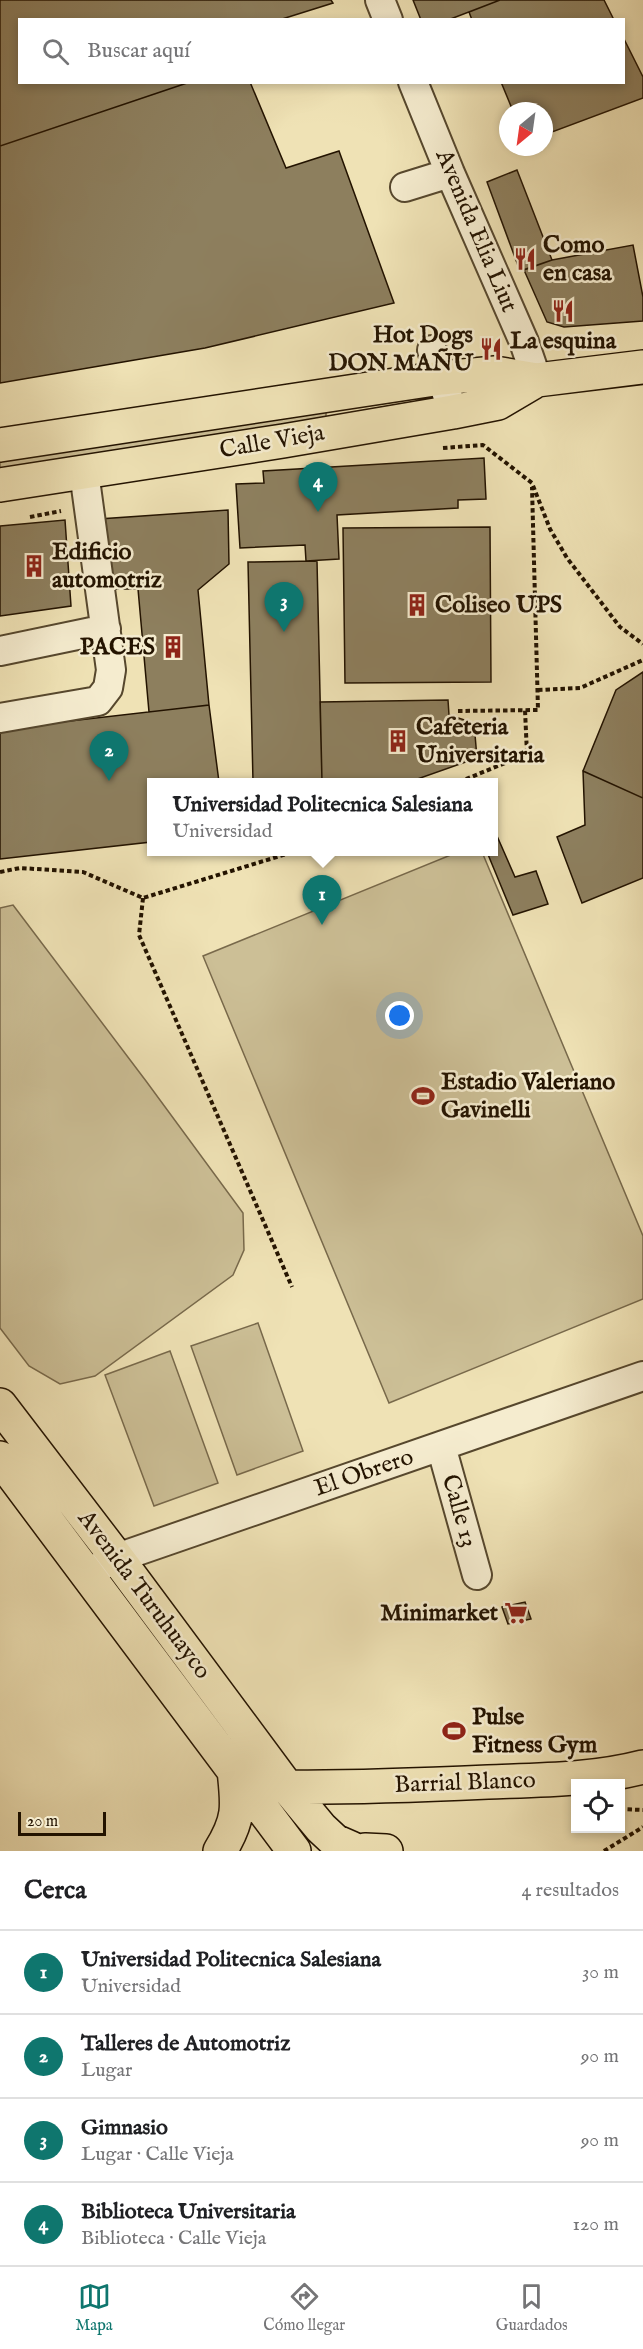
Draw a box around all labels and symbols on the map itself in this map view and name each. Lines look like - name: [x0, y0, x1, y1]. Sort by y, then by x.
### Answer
- north arrow: [499, 102, 553, 156]
- street label: Avenida Elia Liut: [427, 144, 524, 317]
- place label: Como en casa: [543, 230, 612, 289]
- restaurant icon: Como en casa: [512, 246, 538, 272]
- restaurant icon: La esquina: [550, 298, 576, 324]
- place label: Hot Dogs DON MAÑU: [328, 320, 474, 379]
- place label: La esquina: [510, 326, 617, 357]
- restaurant icon: Hot Dogs DON MAÑU: [478, 336, 504, 362]
- street label: Calle Vieja: [217, 417, 327, 466]
- pin: 4: [298, 462, 338, 512]
- place label: Edificio automotriz: [52, 537, 162, 596]
- building icon: Edificio automotriz: [21, 553, 47, 579]
- pin: 3: [264, 582, 304, 632]
- place label: Coliseo UPS: [435, 590, 562, 621]
- building icon: Coliseo UPS: [404, 592, 430, 618]
- place label: PACES: [80, 632, 155, 663]
- building icon: PACES: [160, 634, 186, 660]
- place label: Cafeteria Universitaria: [415, 712, 545, 771]
- building icon: Cafeteria Universitaria: [385, 728, 411, 754]
- pin: 2: [90, 732, 128, 781]
- pin: 1: [302, 876, 342, 925]
- your location: [385, 1001, 414, 1030]
- place label: Estadio Valeriano Gavinelli: [441, 1067, 615, 1126]
- sports icon: Estadio Valeriano Gavinelli: [410, 1083, 436, 1109]
- street label: El Obrero: [310, 1442, 418, 1504]
- street label: Calle 13: [434, 1471, 484, 1551]
- street label: Avenida Turuhuayco: [70, 1503, 218, 1686]
- place label: Minimarket: [380, 1598, 499, 1629]
- supermarket icon: Minimarket: [503, 1600, 529, 1626]
- place label: Pulse Fitness Gym: [472, 1702, 598, 1761]
- sports icon: Pulse Fitness Gym: [441, 1718, 467, 1744]
- street label: Barrial Blanco: [394, 1765, 536, 1801]
- scale bar: [18, 1809, 106, 1836]

